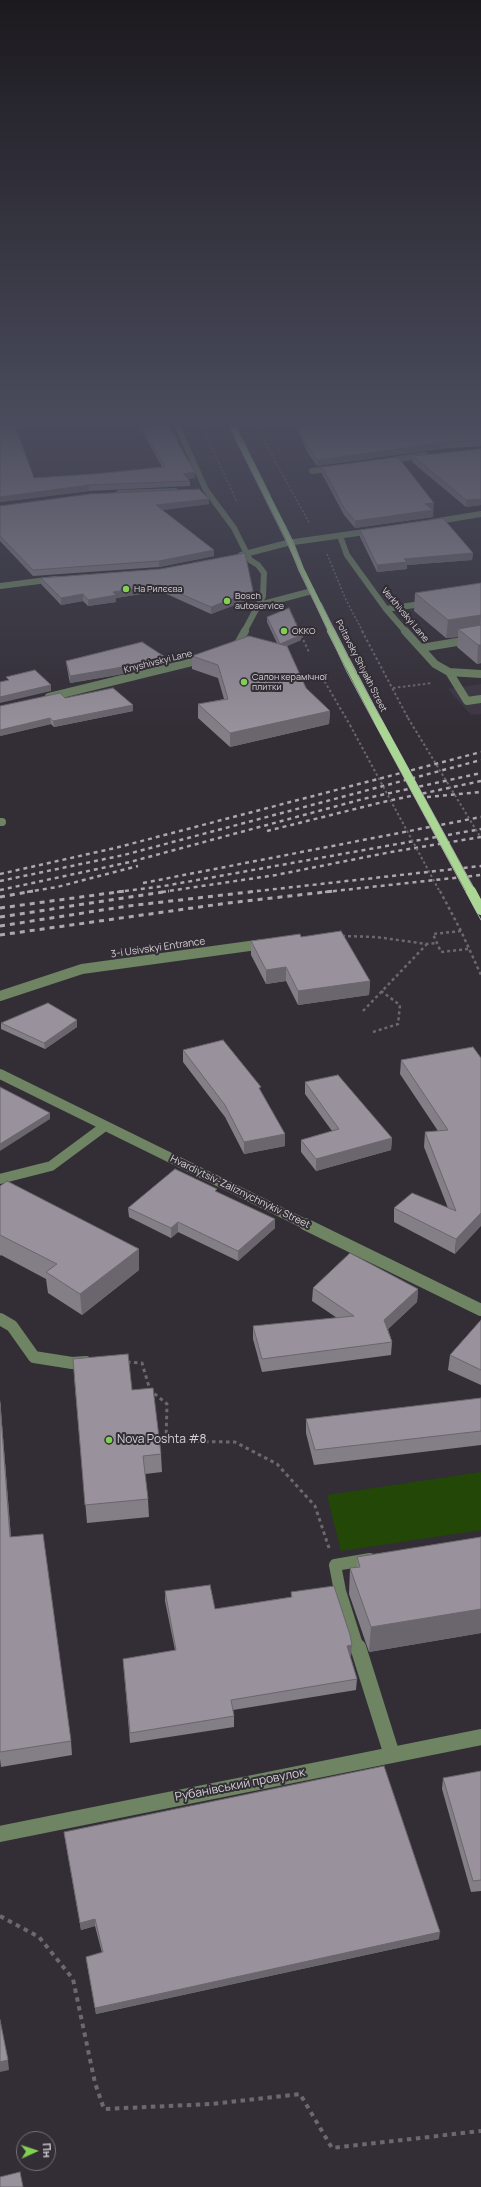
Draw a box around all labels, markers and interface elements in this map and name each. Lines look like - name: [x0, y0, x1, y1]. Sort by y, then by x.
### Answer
- marker: На Рилєєва: [121, 584, 131, 594]
- place label: На Рилєєва: [134, 584, 182, 594]
- street label: Verkhivskyi Lane: [379, 586, 431, 644]
- place label: Bosch autoservice: [235, 591, 284, 612]
- marker: Bosch autoservice: [222, 596, 232, 606]
- street label: Poltavsky Shlyakh Street: [333, 618, 389, 714]
- marker: OKKO: [279, 626, 289, 636]
- place label: OKKO: [292, 626, 315, 636]
- street label: Knyshivskyi Lane: [123, 648, 193, 676]
- place label: Салон керамічної плитки: [252, 672, 327, 693]
- marker: Салон керамічної плитки: [239, 677, 249, 687]
- street label: 3-i Usivskyi Entrance: [110, 935, 206, 961]
- street label: Hvardiytsiv-Zaliznychnykiv Street: [168, 1153, 312, 1231]
- place label: Nova Poshta #8: [117, 1433, 206, 1447]
- marker: Nova Poshta #8: [104, 1435, 114, 1445]
- street label: Рубанівський провулок: [174, 1765, 306, 1805]
- north arrow: [16, 2131, 56, 2171]
- text: Пн: [40, 2143, 55, 2158]

